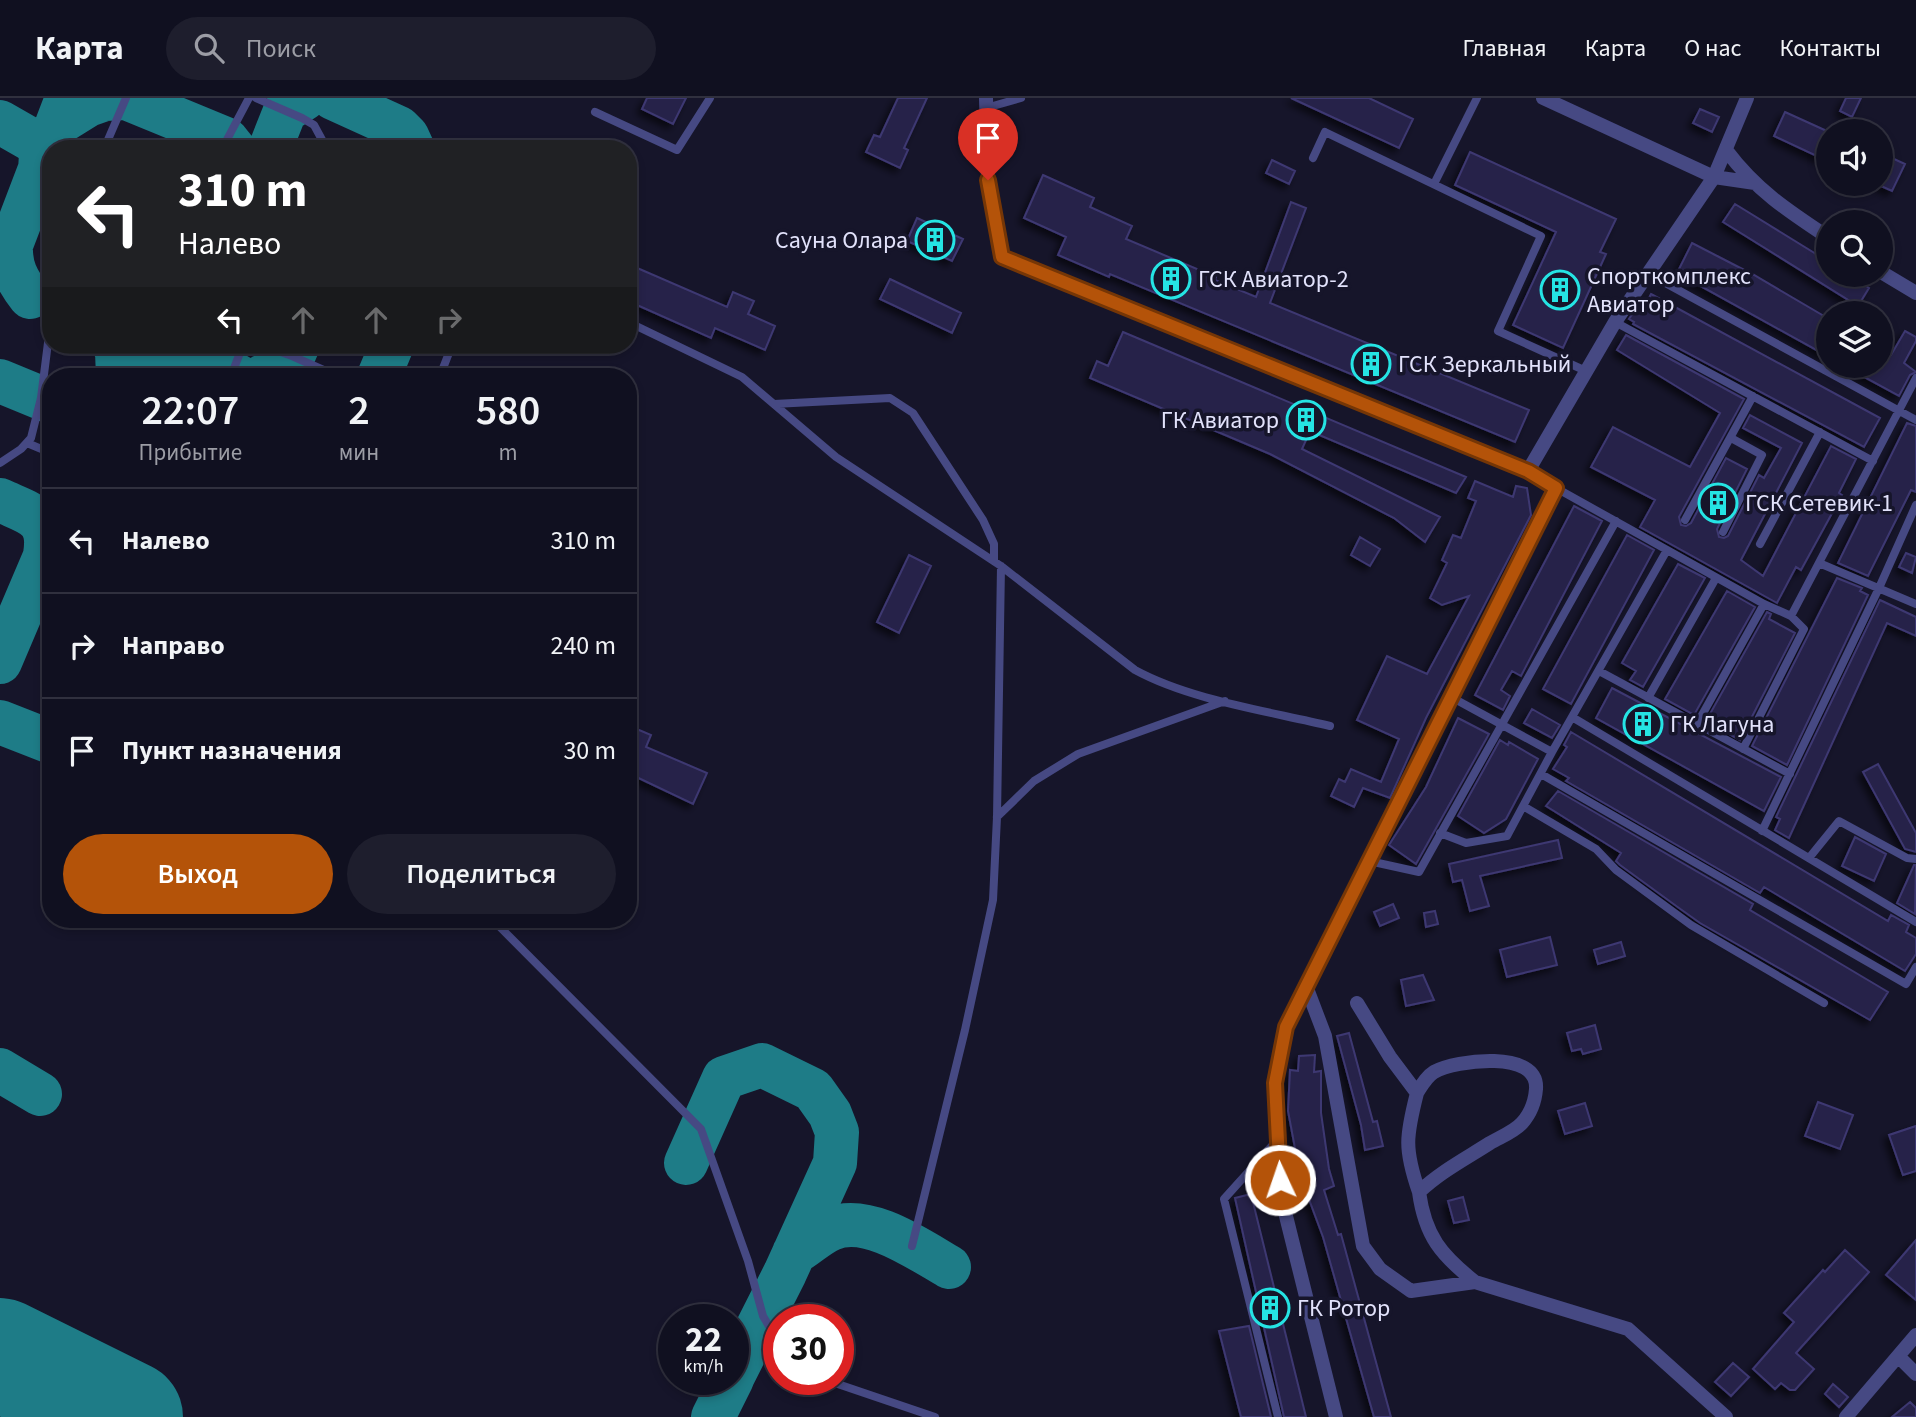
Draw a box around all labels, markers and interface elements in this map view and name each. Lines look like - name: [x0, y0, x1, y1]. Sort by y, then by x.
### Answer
- search box: [166, 17, 656, 80]
- text: Карта: [35, 25, 124, 72]
- icon: search: [190, 29, 228, 67]
- text: Поиск: [246, 30, 316, 67]
- text: Главная: [1462, 31, 1547, 66]
- text: Карта: [1585, 31, 1646, 66]
- text: О нас: [1684, 31, 1741, 66]
- text: Контакты: [1779, 31, 1881, 66]
- pin: [958, 108, 1018, 180]
- icon: arrive: [969, 119, 1007, 157]
- map controls: [1816, 119, 1893, 378]
- button: sound: [1816, 119, 1893, 196]
- text: 310 m: [178, 156, 307, 226]
- icon: left: [63, 168, 154, 259]
- button: search: [1816, 210, 1893, 287]
- building icon: Сауна Олара: [914, 219, 956, 261]
- text: Налево: [178, 221, 281, 267]
- place label: Сауна Олара: [775, 223, 908, 258]
- building icon: ГСК Авиатор-2: [1150, 258, 1192, 300]
- place label: Спорткомплекс Авиатор: [1587, 259, 1751, 322]
- place label: ГСК Авиатор-2: [1198, 262, 1349, 297]
- building icon: Спорткомплекс Авиатор: [1539, 269, 1581, 311]
- icon: left: [211, 301, 249, 339]
- icon: ahead: [284, 301, 322, 339]
- icon: ahead: [357, 301, 395, 339]
- icon: right: [430, 301, 468, 339]
- button: layers: [1816, 301, 1893, 378]
- building icon: ГСК Зеркальный: [1350, 343, 1392, 385]
- place label: ГСК Зеркальный: [1398, 347, 1571, 382]
- text: 22:07: [141, 381, 239, 441]
- text: 2: [348, 381, 370, 441]
- text: 580: [476, 381, 540, 441]
- building icon: ГК Авиатор: [1285, 399, 1327, 441]
- place label: ГК Авиатор: [1161, 403, 1279, 438]
- text: Прибытие: [139, 436, 242, 469]
- text: мин: [339, 436, 379, 469]
- text: m: [499, 436, 518, 469]
- building icon: ГСК Сетевик-1: [1697, 482, 1739, 524]
- place label: ГСК Сетевик-1: [1745, 486, 1893, 521]
- icon: left: [63, 522, 101, 560]
- text: Налево: [122, 522, 210, 559]
- text: 310 m: [550, 522, 616, 559]
- icon: right: [63, 627, 101, 665]
- text: Направо: [122, 627, 225, 664]
- text: 240 m: [550, 627, 616, 664]
- building icon: ГК Лагуна: [1622, 703, 1664, 745]
- place label: ГК Лагуна: [1670, 707, 1774, 742]
- icon: arrive: [63, 732, 101, 770]
- text: Пункт назначения: [122, 732, 342, 769]
- text: 30 m: [563, 732, 616, 769]
- button: Выход: [63, 834, 333, 914]
- button: Поделиться: [347, 834, 616, 914]
- position arrow: [1243, 1143, 1317, 1217]
- building icon: ГК Ротор: [1249, 1287, 1291, 1329]
- place label: ГК Ротор: [1297, 1291, 1390, 1326]
- speed limit sign: 30: [763, 1304, 854, 1395]
- text: 22: [685, 1315, 722, 1365]
- text: km/h: [684, 1354, 723, 1379]

